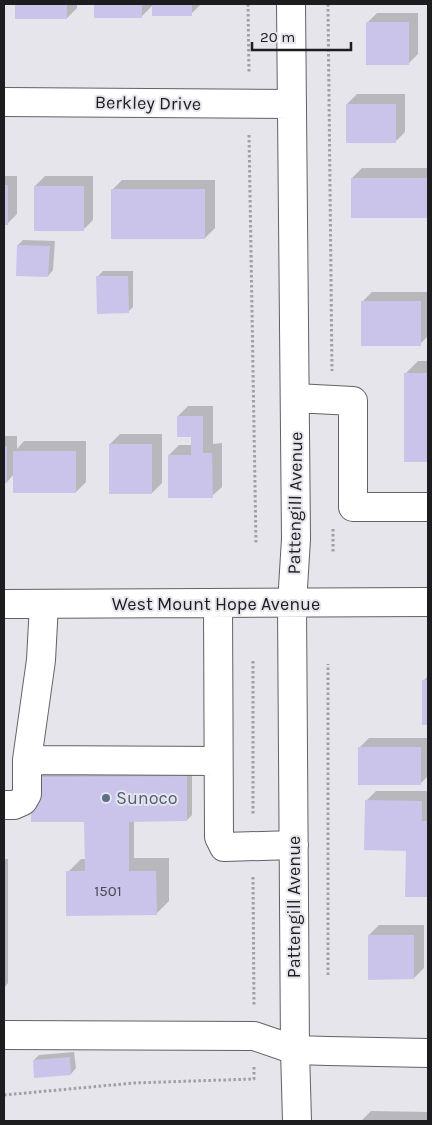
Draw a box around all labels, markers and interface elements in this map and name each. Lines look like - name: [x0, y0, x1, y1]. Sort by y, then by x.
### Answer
- scale bar: [252, 20, 351, 52]
- text: 20 m: [260, 28, 295, 46]
- street label: Berkley Drive: [95, 91, 201, 115]
- street label: Pattengill Avenue: [283, 431, 307, 575]
- street label: West Mount Hope Avenue: [112, 593, 320, 615]
- place label: Sunoco: [116, 787, 178, 809]
- marker: Sunoco: [100, 792, 112, 804]
- street label: Pattengill Avenue: [283, 836, 305, 978]
- house number: 1501: [94, 882, 122, 900]

